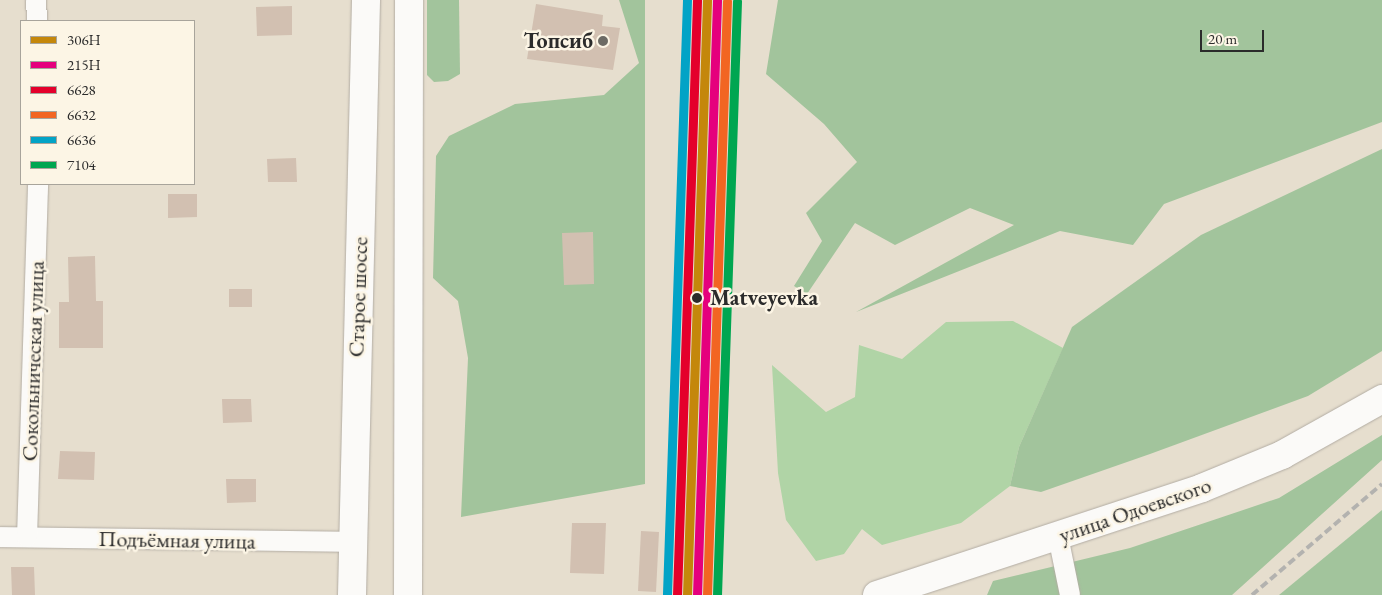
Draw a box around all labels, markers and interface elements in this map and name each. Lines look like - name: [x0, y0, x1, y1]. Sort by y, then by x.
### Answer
- legend: [20, 20, 195, 185]
- scale bar: [1202, 20, 1266, 52]
- place label: Топсиб: [523, 28, 593, 54]
- text: 20 m: [1208, 29, 1237, 48]
- text: 306Н: [67, 30, 101, 49]
- marker: Топсиб: [597, 35, 609, 47]
- text: 215Н: [67, 55, 101, 74]
- text: 6628: [67, 80, 96, 99]
- text: 6632: [67, 105, 96, 124]
- text: 6636: [67, 130, 96, 149]
- text: 7104: [67, 155, 96, 174]
- street label: Старое шоссе: [343, 236, 373, 358]
- street label: Сокольническая улица: [16, 260, 50, 462]
- place label: Matveyevka: [710, 285, 818, 311]
- marker: Matveyevka: [688, 289, 706, 307]
- street label: улица Одоевского: [1055, 472, 1215, 548]
- street label: Подъёмная улица: [98, 525, 256, 555]

